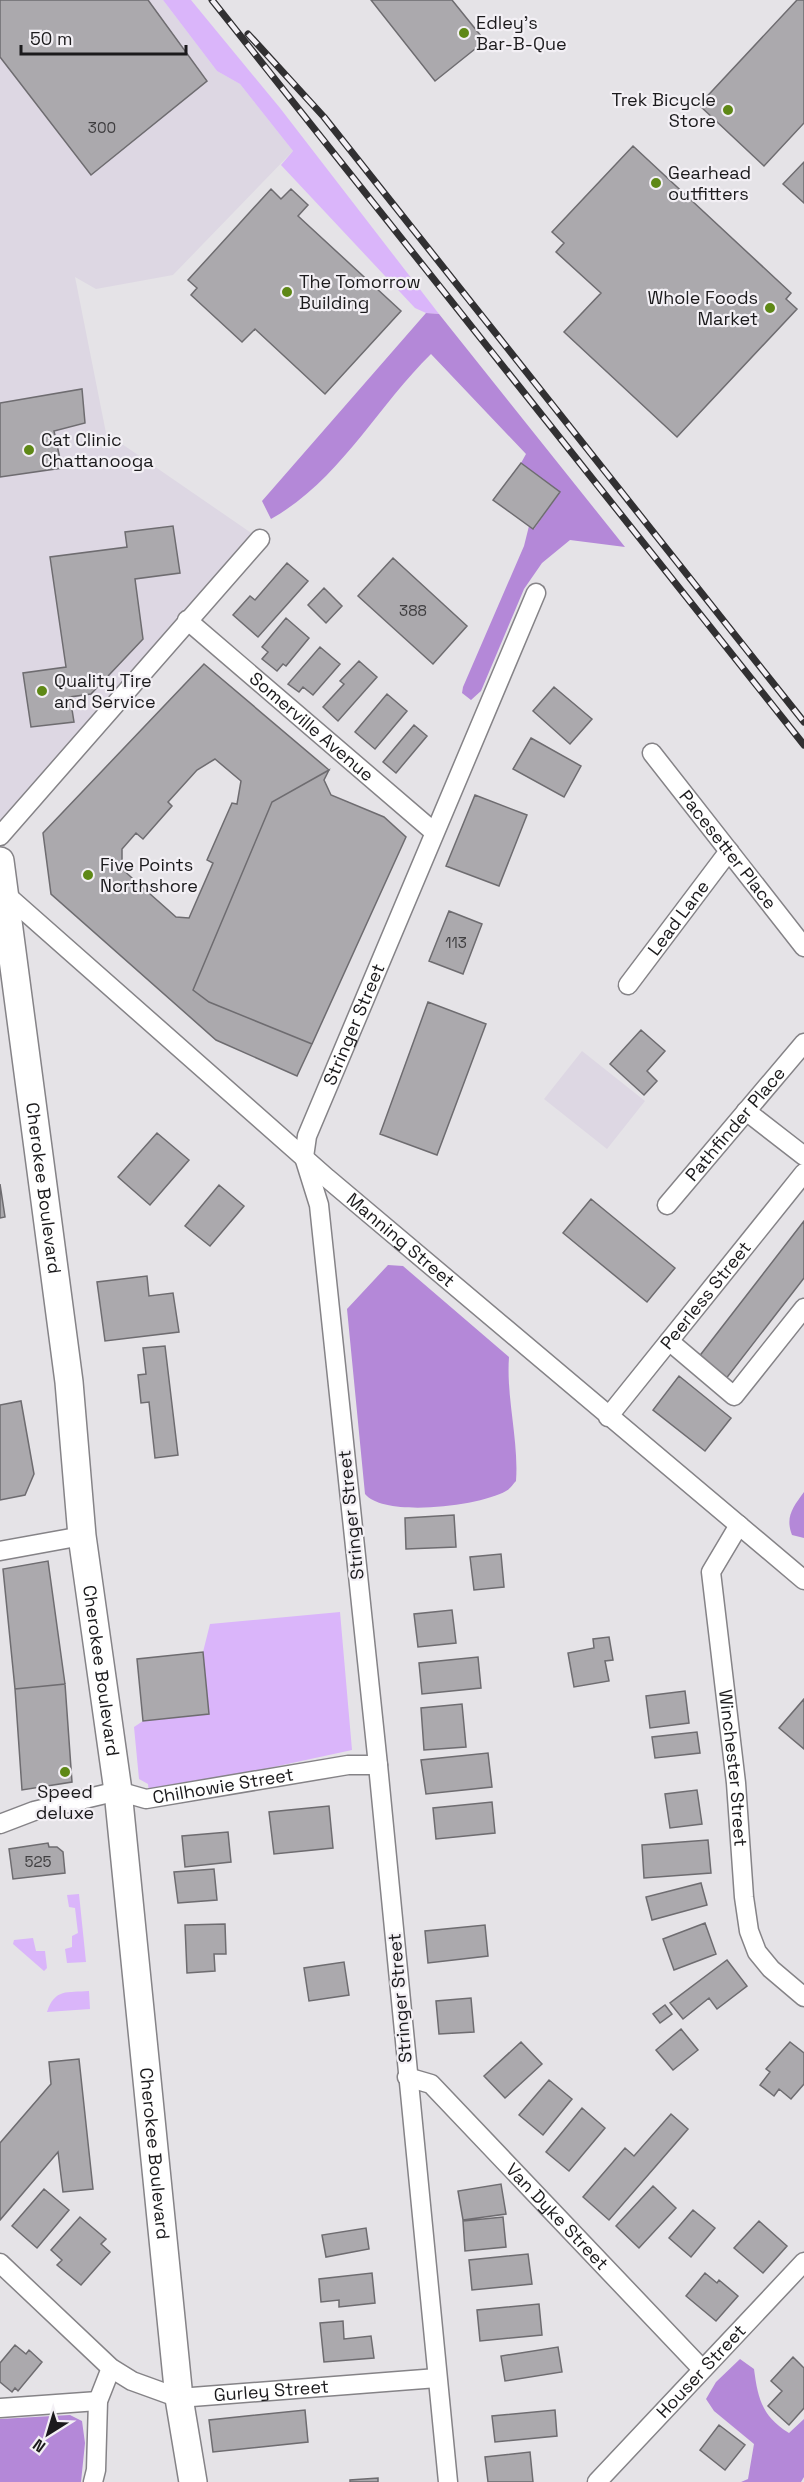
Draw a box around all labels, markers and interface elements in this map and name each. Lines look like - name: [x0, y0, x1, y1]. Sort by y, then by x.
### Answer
- place label: Edley's Bar-B-Que: [476, 11, 567, 55]
- scale bar: [21, 18, 186, 56]
- marker: Edley's Bar-B-Que: [457, 26, 471, 40]
- text: 50 m: [30, 27, 72, 50]
- place label: Trek Bicycle Store: [611, 88, 716, 132]
- marker: Trek Bicycle Store: [721, 103, 735, 117]
- house number: 300: [88, 118, 116, 137]
- place label: Gearhead outfitters: [668, 161, 751, 205]
- marker: Gearhead outfitters: [649, 176, 663, 190]
- place label: The Tomorrow Building: [299, 270, 421, 314]
- marker: The Tomorrow Building: [280, 285, 294, 299]
- place label: Whole Foods Market: [647, 286, 758, 330]
- marker: Whole Foods Market: [763, 301, 777, 315]
- place label: Cat Clinic Chattanooga: [41, 428, 154, 472]
- marker: Cat Clinic Chattanooga: [22, 443, 36, 457]
- house number: 388: [399, 601, 427, 620]
- street label: Somerville Avenue: [245, 667, 379, 786]
- place label: Quality Tire and Service: [54, 669, 156, 713]
- marker: Quality Tire and Service: [35, 684, 49, 698]
- street label: Pacesetter Place: [674, 785, 782, 914]
- place label: Five Points Northshore: [100, 853, 198, 897]
- marker: Five Points Northshore: [81, 868, 95, 882]
- street label: Lead Lane: [642, 875, 714, 960]
- house number: 113: [445, 933, 467, 952]
- street label: Stringer Street: [318, 960, 389, 1089]
- street label: Pathfinder Place: [680, 1062, 790, 1186]
- street label: Cherokee Boulevard: [21, 1101, 67, 1275]
- street label: Manning Street: [342, 1188, 460, 1292]
- street label: Peerless Street: [655, 1236, 756, 1354]
- street label: Stringer Street: [332, 1449, 369, 1581]
- street label: Cherokee Boulevard: [78, 1583, 125, 1758]
- street label: Winchester Street: [714, 1688, 752, 1847]
- street label: Chilhowie Street: [151, 1762, 295, 1809]
- marker: Speed deluxe: [58, 1765, 72, 1779]
- place label: Speed deluxe: [36, 1780, 94, 1824]
- house number: 525: [25, 1852, 51, 1871]
- street label: Stringer Street: [382, 1932, 417, 2064]
- street label: Cherokee Boulevard: [135, 2066, 175, 2241]
- street label: Van Dyke Street: [501, 2158, 614, 2275]
- street label: Houser Street: [651, 2319, 750, 2423]
- street label: Gurley Street: [213, 2374, 330, 2406]
- north arrow: [18, 2404, 78, 2464]
- text: N: [29, 2434, 50, 2457]

